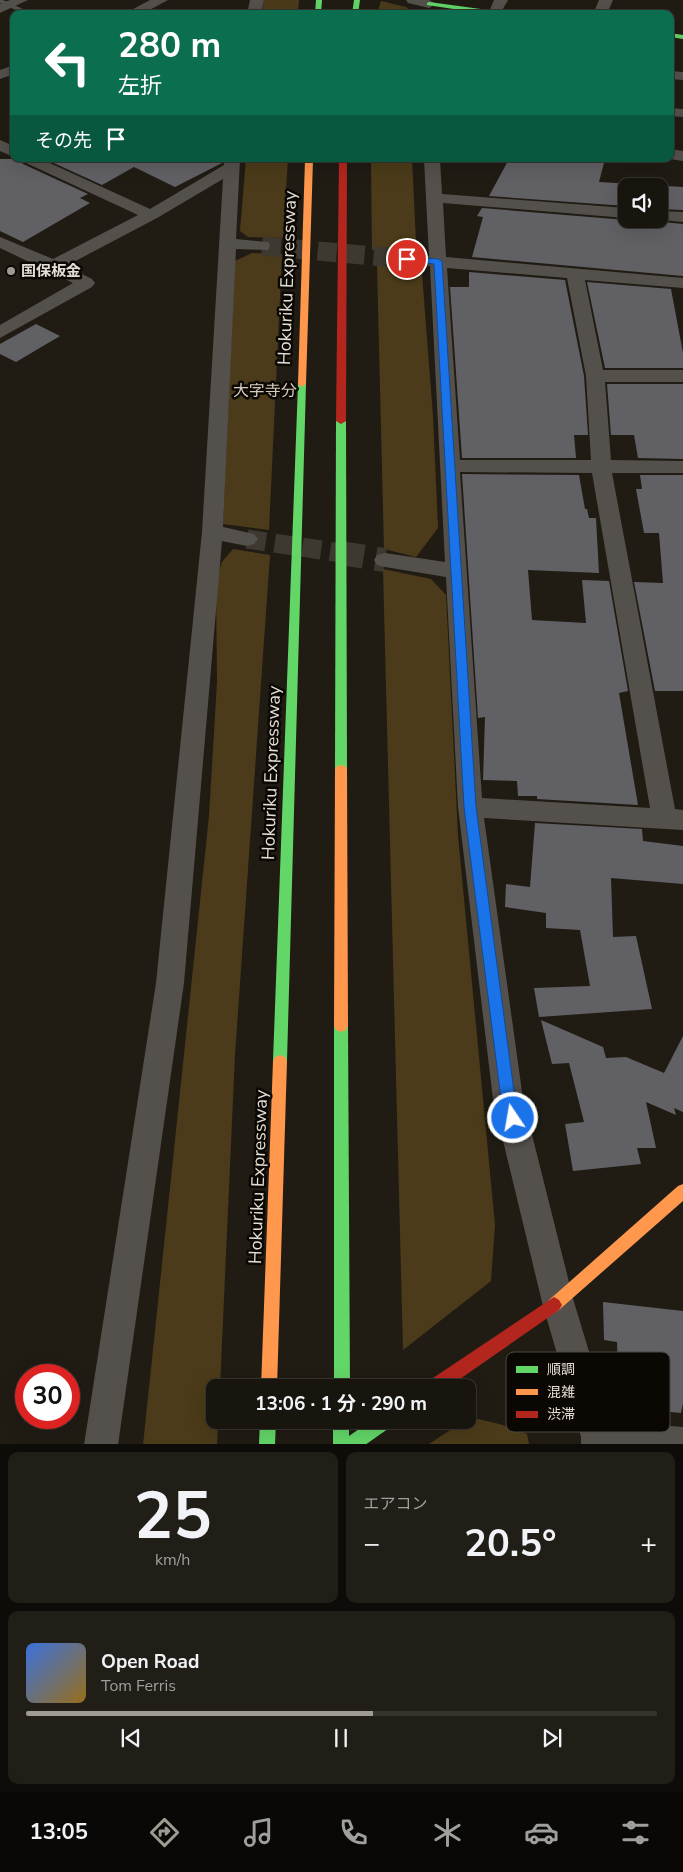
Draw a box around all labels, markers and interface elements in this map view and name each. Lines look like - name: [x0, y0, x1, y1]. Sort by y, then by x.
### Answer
- text: 280 m: [118, 22, 221, 69]
- icon: left: [35, 30, 100, 95]
- text: 左折: [118, 71, 162, 101]
- icon: arrive: [102, 125, 130, 153]
- text: その先: [35, 128, 92, 154]
- map controls: [618, 178, 668, 228]
- button: sound: [618, 178, 668, 228]
- street label: Hokuriku Expressway: [272, 190, 302, 366]
- pin: [386, 238, 428, 280]
- icon: arrive: [393, 245, 421, 273]
- place label: 国保板金: [21, 261, 81, 281]
- marker: 国保板金: [5, 265, 17, 277]
- district label: 大字寺分: [233, 380, 297, 402]
- street label: Hokuriku Expressway: [256, 685, 286, 861]
- street label: Hokuriku Expressway: [243, 1089, 273, 1265]
- position arrow: [486, 1091, 538, 1143]
- legend: [506, 1352, 670, 1432]
- text: 順調: [547, 1360, 575, 1379]
- speed limit sign: 30: [15, 1364, 80, 1429]
- text: 混雑: [547, 1383, 575, 1402]
- text: 13:06 · 1 分 · 290 m: [255, 1391, 427, 1417]
- text: 渋滞: [547, 1405, 575, 1424]
- text: 25: [134, 1472, 212, 1561]
- text: エアコン: [364, 1493, 428, 1515]
- text: 20.5°: [464, 1518, 556, 1569]
- text: −: [364, 1525, 380, 1563]
- text: +: [640, 1525, 657, 1563]
- text: km/h: [155, 1549, 190, 1571]
- text: Open Road: [101, 1649, 199, 1675]
- text: Tom Ferris: [101, 1675, 176, 1697]
- icon: previous: [117, 1724, 145, 1752]
- icon: pause: [327, 1724, 355, 1752]
- icon: next: [538, 1724, 566, 1752]
- icon: directions: [147, 1815, 182, 1850]
- icon: music: [241, 1815, 276, 1850]
- icon: phone: [336, 1815, 371, 1850]
- icon: climate: [430, 1815, 465, 1850]
- icon: car: [524, 1815, 559, 1850]
- icon: filters: [618, 1815, 653, 1850]
- text: 13:05: [30, 1817, 88, 1847]

